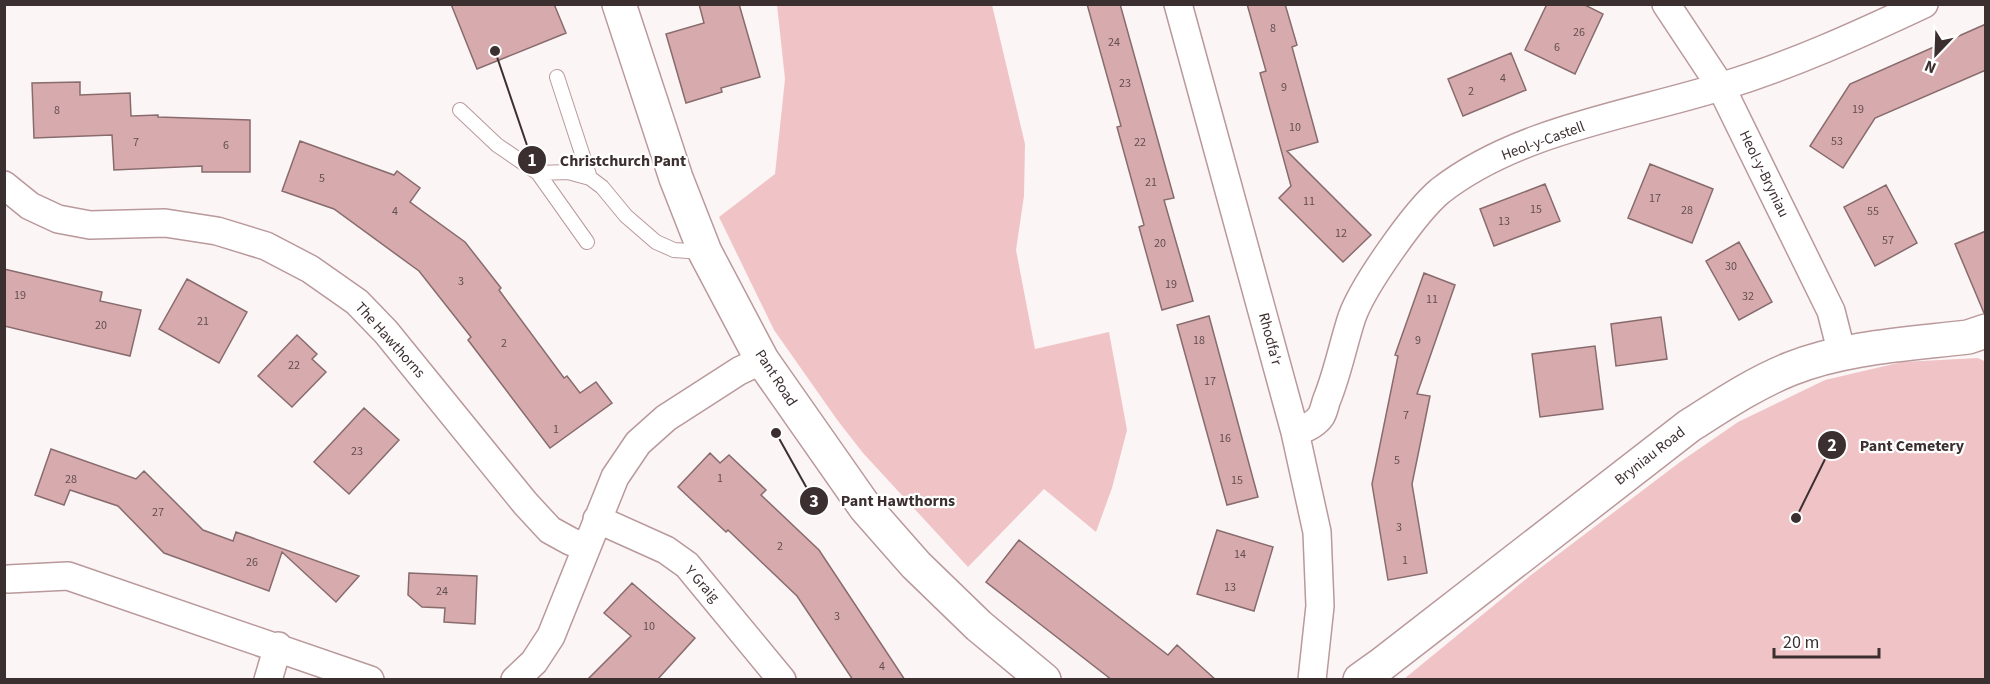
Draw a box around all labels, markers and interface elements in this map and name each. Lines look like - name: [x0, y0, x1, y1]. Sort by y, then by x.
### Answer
- house number: 8: [1270, 20, 1276, 37]
- house number: 26: [1573, 24, 1585, 41]
- north arrow: [1906, 24, 1966, 84]
- house number: 24: [1108, 34, 1120, 51]
- house number: 6: [1554, 39, 1560, 56]
- text: N: [1921, 55, 1940, 79]
- house number: 4: [1500, 70, 1506, 87]
- house number: 23: [1119, 75, 1131, 92]
- house number: 9: [1281, 79, 1287, 96]
- house number: 2: [1468, 83, 1474, 100]
- house number: 19: [1852, 101, 1864, 118]
- house number: 8: [54, 102, 60, 119]
- street label: Heol-y-Castell: [1498, 116, 1588, 166]
- house number: 10: [1289, 119, 1301, 136]
- street label: Heol-y-Bryniau: [1734, 127, 1794, 221]
- house number: 53: [1831, 133, 1843, 150]
- house number: 7: [133, 134, 139, 151]
- house number: 22: [1134, 134, 1146, 151]
- house number: 6: [223, 137, 229, 154]
- callout: Christchurch Pant: [517, 143, 698, 177]
- text: 1: [527, 148, 537, 173]
- text: Christchurch Pant: [560, 150, 686, 172]
- house number: 5: [319, 170, 325, 187]
- house number: 21: [1145, 174, 1157, 191]
- house number: 17: [1649, 190, 1661, 207]
- house number: 11: [1303, 193, 1315, 210]
- house number: 15: [1530, 201, 1542, 218]
- house number: 28: [1681, 202, 1693, 219]
- house number: 4: [392, 203, 398, 220]
- house number: 55: [1867, 203, 1879, 220]
- house number: 13: [1498, 213, 1510, 230]
- house number: 12: [1335, 225, 1347, 242]
- house number: 57: [1882, 232, 1894, 249]
- house number: 20: [1154, 235, 1166, 252]
- house number: 30: [1725, 258, 1737, 275]
- house number: 3: [458, 273, 464, 290]
- house number: 19: [1165, 276, 1177, 293]
- house number: 19: [14, 287, 26, 304]
- house number: 32: [1742, 288, 1754, 305]
- house number: 11: [1426, 291, 1438, 308]
- street label: The Hawthorns: [350, 297, 430, 383]
- street label: Rhodfa'r: [1253, 310, 1287, 368]
- house number: 21: [197, 313, 209, 330]
- house number: 20: [95, 317, 107, 334]
- house number: 18: [1193, 332, 1205, 349]
- house number: 9: [1415, 332, 1421, 349]
- house number: 2: [501, 335, 507, 352]
- street label: Pant Road: [750, 345, 802, 411]
- house number: 22: [288, 357, 300, 374]
- house number: 17: [1204, 373, 1216, 390]
- house number: 7: [1403, 407, 1409, 424]
- house number: 1: [553, 421, 559, 438]
- street label: Bryniau Road: [1610, 422, 1690, 490]
- callout: Pant Cemetery: [1817, 428, 1976, 462]
- house number: 16: [1219, 430, 1231, 447]
- text: 2: [1827, 433, 1837, 458]
- text: Pant Cemetery: [1860, 435, 1965, 457]
- house number: 23: [351, 443, 363, 460]
- house number: 5: [1394, 452, 1400, 469]
- house number: 1: [717, 470, 723, 487]
- house number: 28: [65, 471, 77, 488]
- house number: 15: [1231, 472, 1243, 489]
- callout: Pant Hawthorns: [799, 484, 967, 518]
- text: 3: [809, 489, 819, 514]
- text: Pant Hawthorns: [841, 490, 955, 512]
- house number: 27: [152, 504, 164, 521]
- house number: 3: [1396, 519, 1402, 536]
- house number: 2: [777, 538, 783, 555]
- house number: 14: [1234, 546, 1246, 563]
- house number: 1: [1402, 552, 1408, 569]
- house number: 26: [246, 554, 258, 571]
- street label: Y Graig: [679, 560, 724, 607]
- house number: 13: [1224, 579, 1236, 596]
- house number: 24: [436, 583, 448, 600]
- house number: 3: [834, 608, 840, 625]
- house number: 10: [643, 618, 655, 635]
- scale bar: [1774, 621, 1879, 659]
- text: 20 m: [1783, 630, 1819, 655]
- house number: 4: [879, 658, 885, 675]

